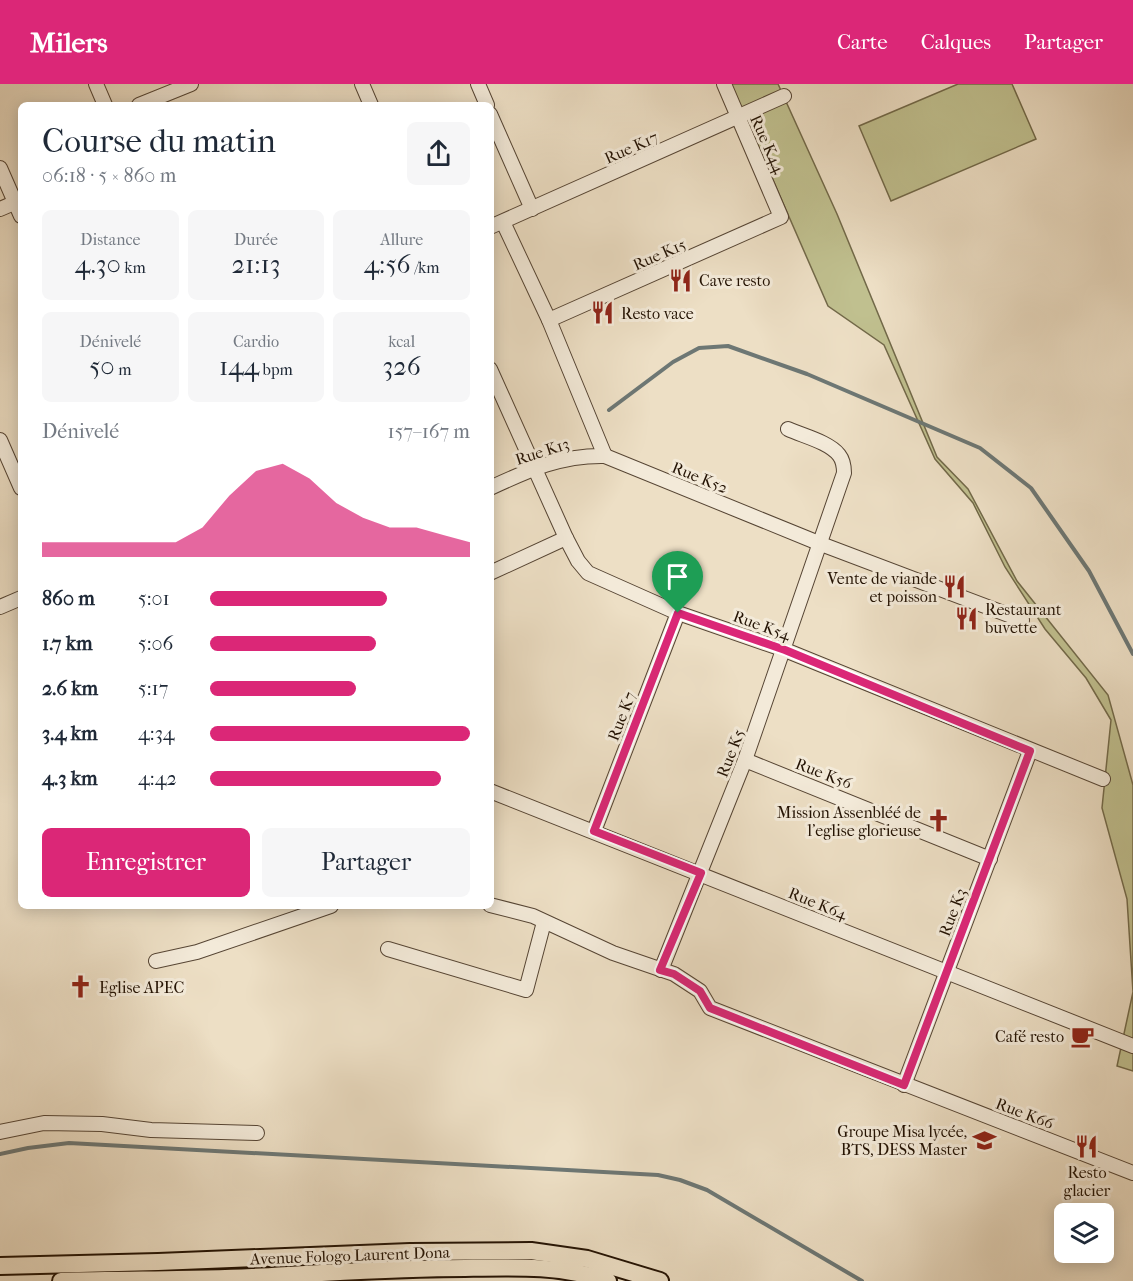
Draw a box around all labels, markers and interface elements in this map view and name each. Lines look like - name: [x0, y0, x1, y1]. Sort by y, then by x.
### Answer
- text: Milers: [30, 26, 108, 59]
- text: Carte: [837, 30, 888, 54]
- text: Calques: [921, 30, 991, 54]
- text: Partager: [1024, 30, 1103, 54]
- street label: Rue K44: [746, 112, 789, 177]
- text: Course du matin: [42, 122, 276, 161]
- button: share: [407, 122, 470, 185]
- street label: Rue K17: [601, 127, 661, 168]
- text: 06:18 · 5 × 860 m: [42, 164, 176, 187]
- text: Distance: [80, 230, 140, 249]
- text: Durée: [234, 230, 278, 249]
- text: Allure: [380, 230, 423, 249]
- street label: Rue K15: [630, 234, 689, 274]
- text: 4.30: [75, 249, 121, 280]
- text: 21:13: [232, 249, 280, 280]
- text: 4:56: [364, 249, 411, 280]
- text: km: [121, 258, 146, 277]
- text: /km: [411, 258, 440, 277]
- restaurant icon: Cave resto: [668, 267, 694, 293]
- place label: Cave resto: [699, 271, 770, 290]
- restaurant icon: Resto vace: [590, 300, 616, 326]
- place label: Resto vace: [621, 304, 694, 323]
- text: Dénivelé: [80, 332, 141, 351]
- text: Cardio: [233, 332, 279, 351]
- text: kcal: [388, 332, 415, 351]
- text: 50: [89, 351, 115, 382]
- text: 144: [219, 351, 259, 382]
- text: 326: [383, 351, 421, 382]
- text: m: [115, 360, 131, 379]
- text: bpm: [259, 360, 293, 379]
- text: Dénivelé: [42, 420, 119, 443]
- text: 157–167 m: [388, 420, 470, 443]
- street label: Rue K13: [513, 434, 572, 469]
- street label: Rue K52: [669, 458, 730, 497]
- pin: [652, 551, 703, 613]
- icon: arrive: [661, 560, 694, 593]
- place label: Vente de viande et poisson: [826, 569, 938, 606]
- restaurant icon: Vente de viande et poisson: [942, 574, 968, 600]
- text: 860 m: [42, 587, 95, 610]
- text: 5:01: [138, 587, 170, 610]
- place label: Restaurant buvette: [984, 600, 1062, 637]
- restaurant icon: Restaurant buvette: [954, 605, 980, 631]
- street label: Rue K54: [731, 606, 794, 645]
- text: 1.7 km: [42, 632, 93, 655]
- text: 5:06: [138, 632, 173, 655]
- text: 2.6 km: [42, 677, 98, 700]
- text: 5:17: [138, 677, 168, 700]
- street label: Rue K7: [603, 689, 640, 743]
- text: 3.4 km: [42, 722, 98, 745]
- text: 4:34: [138, 722, 175, 745]
- street label: Rue K5: [713, 726, 748, 780]
- street label: Rue K56: [793, 754, 855, 793]
- text: 4.3 km: [42, 767, 98, 790]
- text: 4:42: [138, 767, 177, 790]
- place label: Mission Assenbléé de l'eglise glorieuse: [777, 803, 921, 840]
- church icon: Mission Assenbléé de l'eglise glorieuse: [926, 808, 952, 834]
- button: Enregistrer: [42, 828, 250, 897]
- button: Partager: [262, 828, 470, 897]
- street label: Rue K64: [786, 883, 850, 924]
- street label: Rue K3: [935, 885, 970, 939]
- church icon: Eglise APEC: [68, 974, 94, 1000]
- place label: Eglise APEC: [99, 978, 184, 997]
- cafe icon: Café resto: [1069, 1023, 1095, 1049]
- place label: Café resto: [995, 1027, 1064, 1046]
- street label: Rue K66: [993, 1094, 1057, 1133]
- place label: Groupe Misa lycée, BTS, DESS Master: [837, 1122, 967, 1159]
- school or university icon: Groupe Misa lycée, BTS, DESS Master: [972, 1127, 998, 1153]
- restaurant icon: Resto glacier: [1074, 1134, 1100, 1160]
- place label: Resto glacier: [1064, 1163, 1111, 1200]
- map controls: [1054, 1203, 1114, 1263]
- button: layers: [1054, 1203, 1114, 1263]
- street label: Avenue Fologo Laurent Dona: [249, 1242, 451, 1269]

